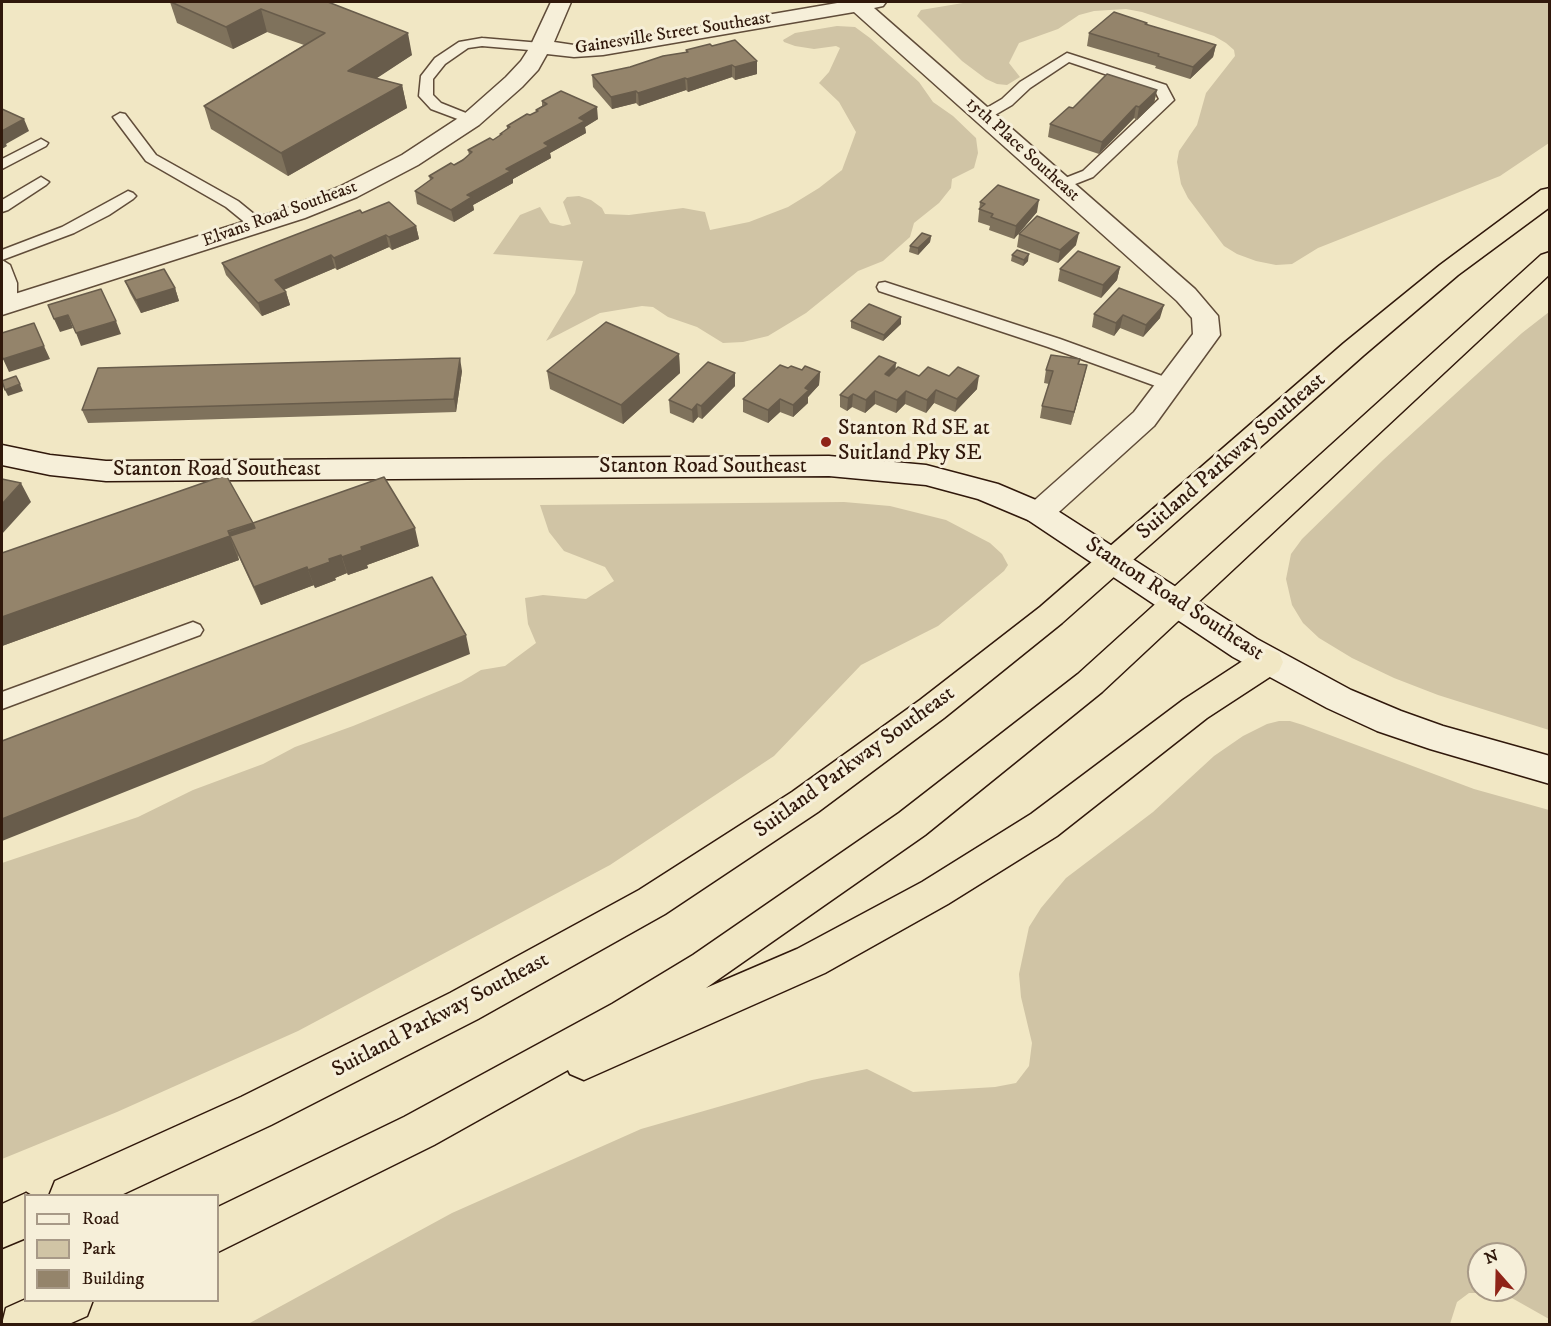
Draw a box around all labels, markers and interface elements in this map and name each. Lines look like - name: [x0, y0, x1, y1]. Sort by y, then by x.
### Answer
- street label: Gainesville Street Southeast: [574, 8, 772, 60]
- street label: 15th Place Southeast: [961, 93, 1083, 207]
- street label: Elvans Road Southeast: [200, 177, 360, 253]
- street label: Suitland Parkway Southeast: [1132, 368, 1332, 546]
- place label: Stanton Rd SE at Suitland Pky SE: [838, 416, 990, 468]
- marker: Stanton Rd SE at Suitland Pky SE: [819, 435, 833, 449]
- street label: Stanton Road Southeast: [599, 454, 807, 480]
- street label: Stanton Road Southeast: [113, 457, 321, 483]
- street label: Stanton Road Southeast: [1080, 532, 1268, 668]
- street label: Suitland Parkway Southeast: [750, 681, 960, 845]
- street label: Suitland Parkway Southeast: [328, 948, 554, 1084]
- legend: [24, 1194, 219, 1302]
- text: Road: [82, 1208, 119, 1230]
- text: Park: [82, 1238, 116, 1260]
- north arrow: [1467, 1242, 1527, 1302]
- text: N: [1482, 1245, 1501, 1269]
- text: Building: [82, 1268, 144, 1290]

